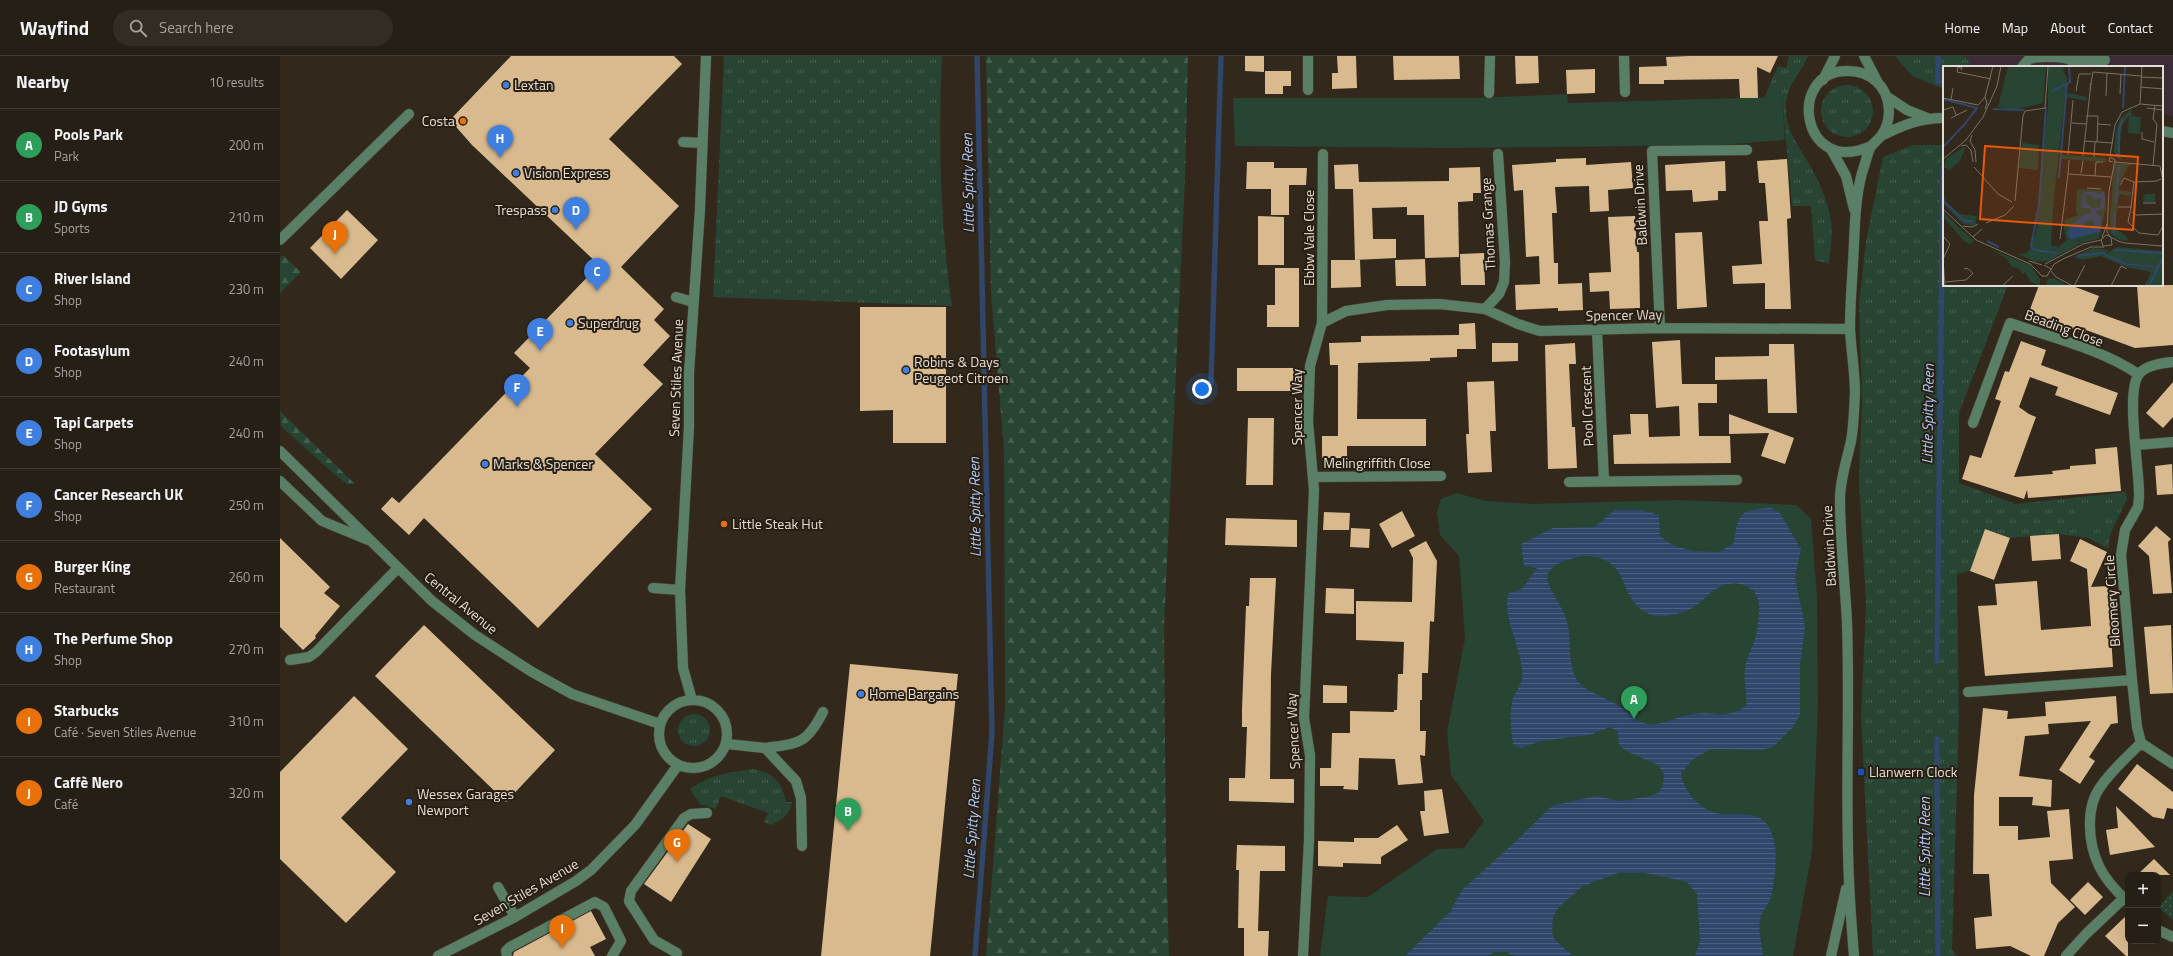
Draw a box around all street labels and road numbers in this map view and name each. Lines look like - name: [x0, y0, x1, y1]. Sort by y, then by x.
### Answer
- street label: Baldwin Drive: [1627, 164, 1652, 246]
- street label: Thomas Grange: [1475, 177, 1500, 271]
- street label: Ebbw Vale Close: [1298, 190, 1319, 286]
- street label: Spencer Way: [1586, 303, 1663, 326]
- street label: Beading Close: [2022, 304, 2107, 352]
- street label: Seven Stiles Avenue: [663, 319, 688, 437]
- street label: Pool Crescent: [1575, 365, 1598, 447]
- street label: Spencer Way: [1286, 369, 1307, 445]
- street label: Melingriffith Close: [1323, 452, 1431, 473]
- street label: Baldwin Drive: [1816, 505, 1841, 587]
- street label: Bloomery Circle: [2098, 554, 2125, 648]
- street label: Central Avenue: [420, 566, 502, 639]
- street label: Spencer Way: [1280, 692, 1305, 770]
- street label: Seven Stiles Avenue: [469, 853, 582, 930]

